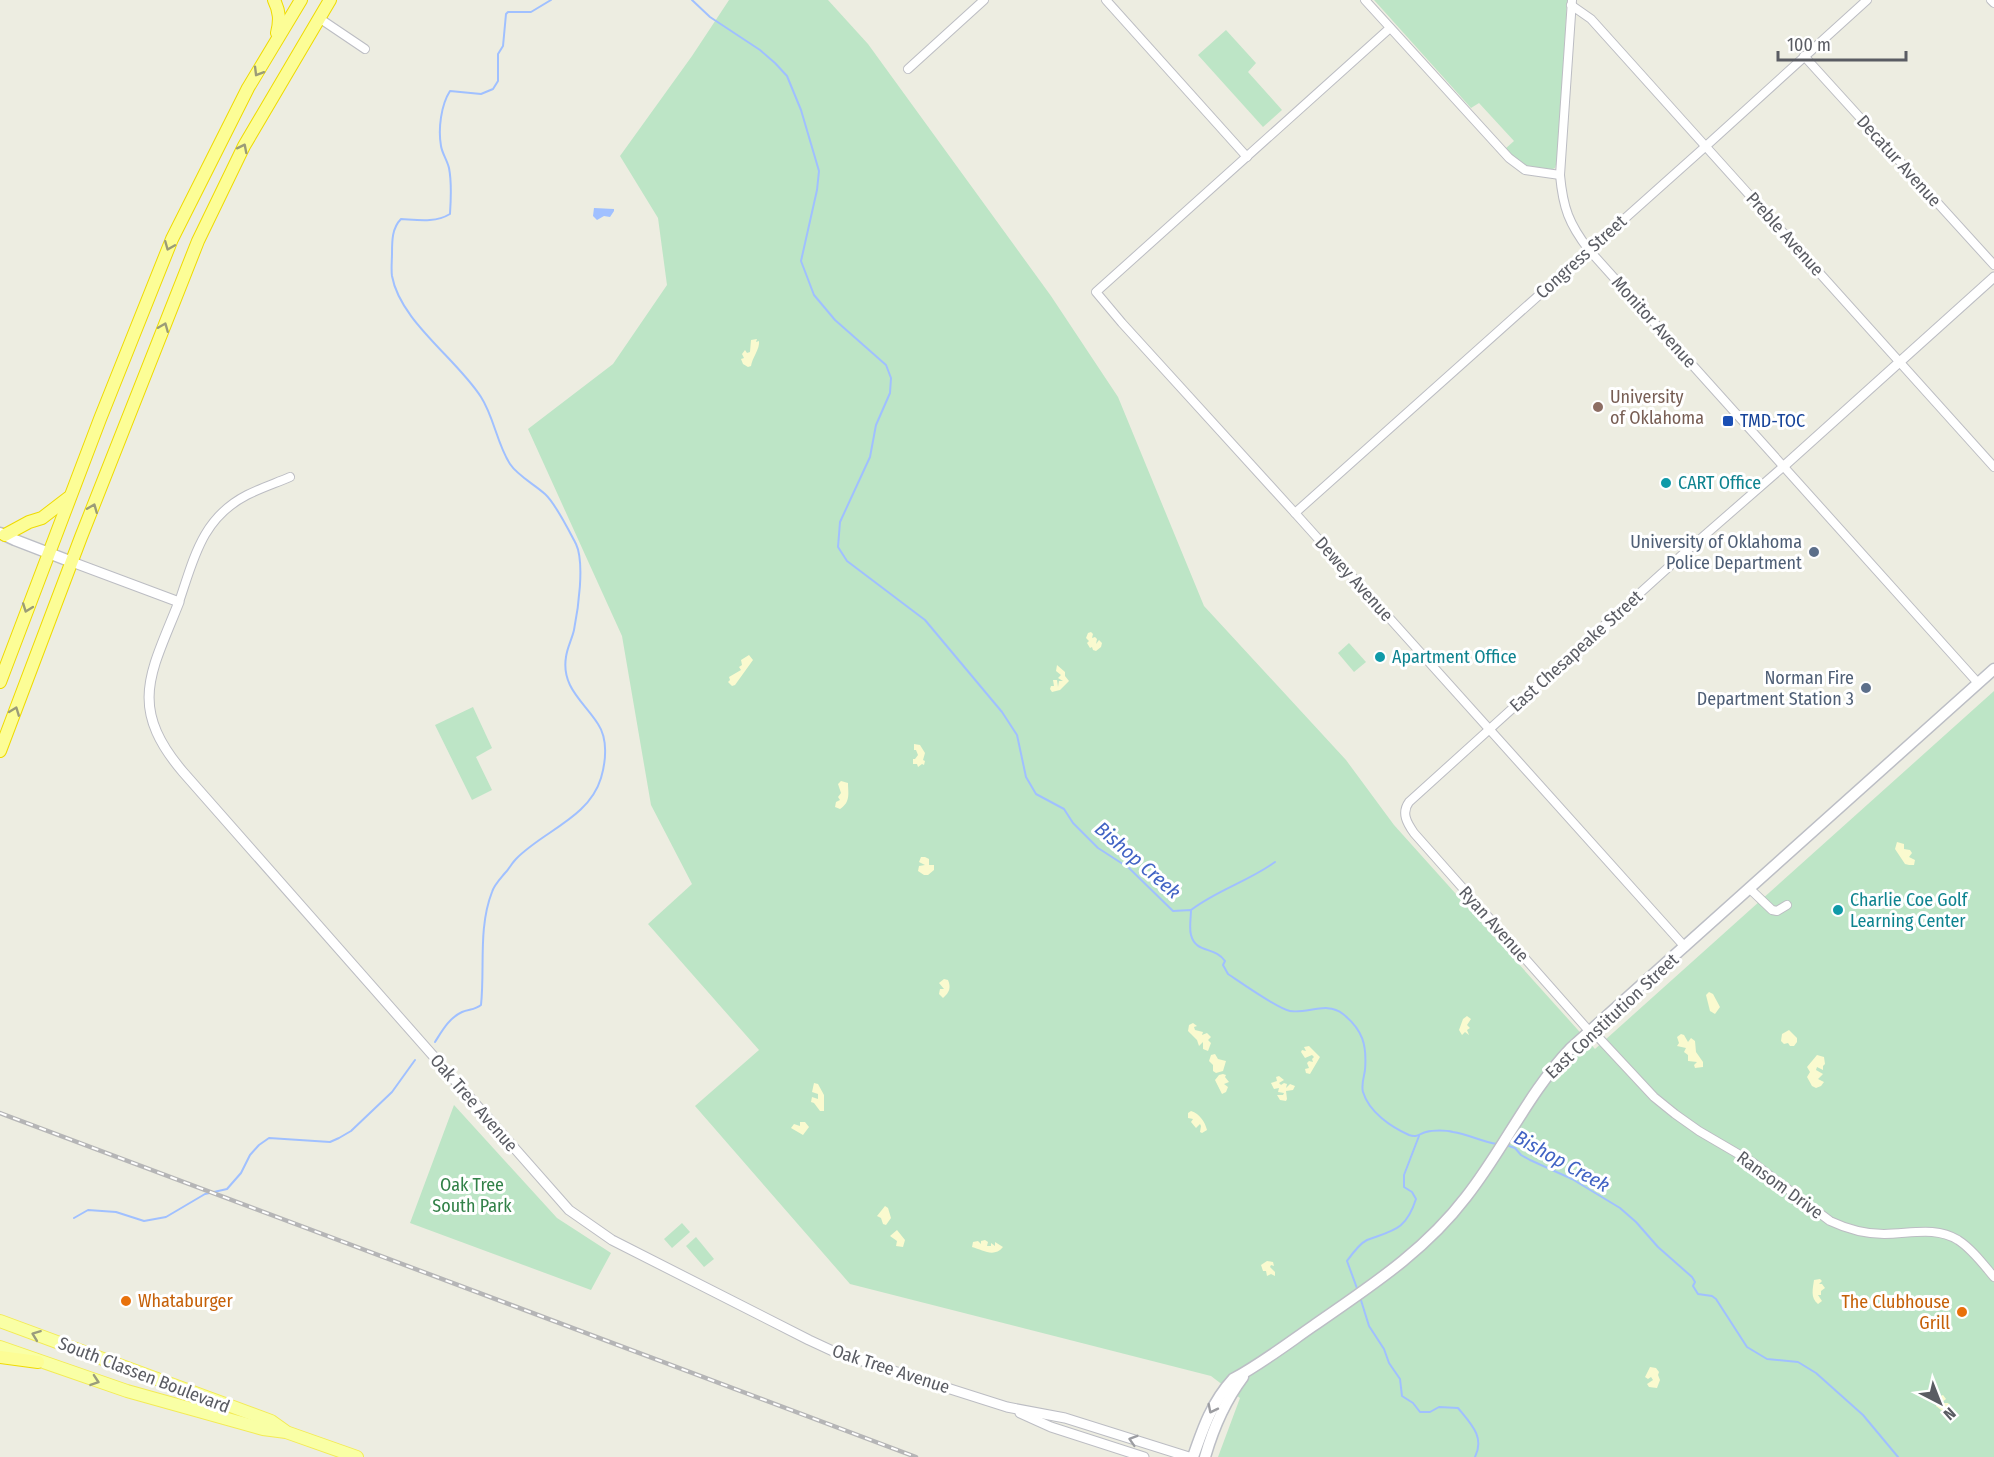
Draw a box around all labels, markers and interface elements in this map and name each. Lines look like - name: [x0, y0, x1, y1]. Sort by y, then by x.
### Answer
- scale bar: [1778, 24, 1906, 62]
- text: 100 m: [1787, 34, 1831, 56]
- one-way arrow: [253, 66, 265, 76]
- street label: Decatur Avenue: [1852, 111, 1946, 211]
- one-way arrow: [236, 144, 247, 155]
- street label: Preble Avenue: [1742, 188, 1828, 281]
- street label: Congress Street: [1531, 210, 1631, 304]
- one-way arrow: [164, 240, 176, 251]
- street label: Monitor Avenue: [1607, 272, 1701, 373]
- one-way arrow: [157, 322, 170, 332]
- place label: University of Oklahoma: [1610, 386, 1704, 429]
- marker: University of Oklahoma: [1591, 400, 1605, 414]
- place label: TMD-TOC: [1740, 410, 1805, 432]
- marker: TMD-TOC: [1721, 414, 1735, 428]
- place label: CART Office: [1678, 472, 1761, 494]
- marker: CART Office: [1659, 476, 1673, 490]
- one-way arrow: [85, 503, 98, 514]
- place label: University of Oklahoma Police Department: [1630, 531, 1802, 574]
- street label: Dewey Avenue: [1310, 532, 1398, 626]
- marker: University of Oklahoma Police Department: [1807, 545, 1821, 559]
- street label: East Chesapeake Street: [1505, 585, 1647, 716]
- one-way arrow: [22, 602, 35, 613]
- place label: Apartment Office: [1392, 646, 1517, 668]
- marker: Apartment Office: [1373, 650, 1387, 664]
- place label: Norman Fire Department Station 3: [1697, 667, 1854, 710]
- marker: Norman Fire Department Station 3: [1859, 681, 1873, 695]
- one-way arrow: [8, 707, 20, 718]
- water label: Bishop Creek: [1090, 816, 1186, 904]
- street label: Ryan Avenue: [1454, 882, 1534, 966]
- place label: Charlie Coe Golf Learning Center: [1850, 889, 1969, 932]
- marker: Charlie Coe Golf Learning Center: [1831, 903, 1845, 917]
- street label: East Constitution Street: [1541, 949, 1683, 1083]
- street label: Oak Tree Avenue: [426, 1050, 522, 1156]
- water label: Bishop Creek: [1510, 1125, 1614, 1197]
- street label: Ransom Drive: [1733, 1146, 1828, 1224]
- park label: Oak Tree South Park: [432, 1174, 512, 1217]
- place label: Whataburger: [138, 1290, 233, 1312]
- place label: The Clubhouse Grill: [1841, 1291, 1950, 1334]
- marker: Whataburger: [119, 1294, 133, 1308]
- marker: The Clubhouse Grill: [1955, 1305, 1969, 1319]
- one-way arrow: [32, 1329, 42, 1342]
- street label: South Classen Boulevard: [55, 1332, 233, 1418]
- street label: Oak Tree Avenue: [829, 1340, 953, 1398]
- one-way arrow: [89, 1373, 100, 1386]
- north arrow: [1910, 1373, 1970, 1433]
- one-way arrow: [1208, 1402, 1219, 1413]
- text: N: [1940, 1404, 1960, 1424]
- one-way arrow: [1128, 1435, 1139, 1447]

